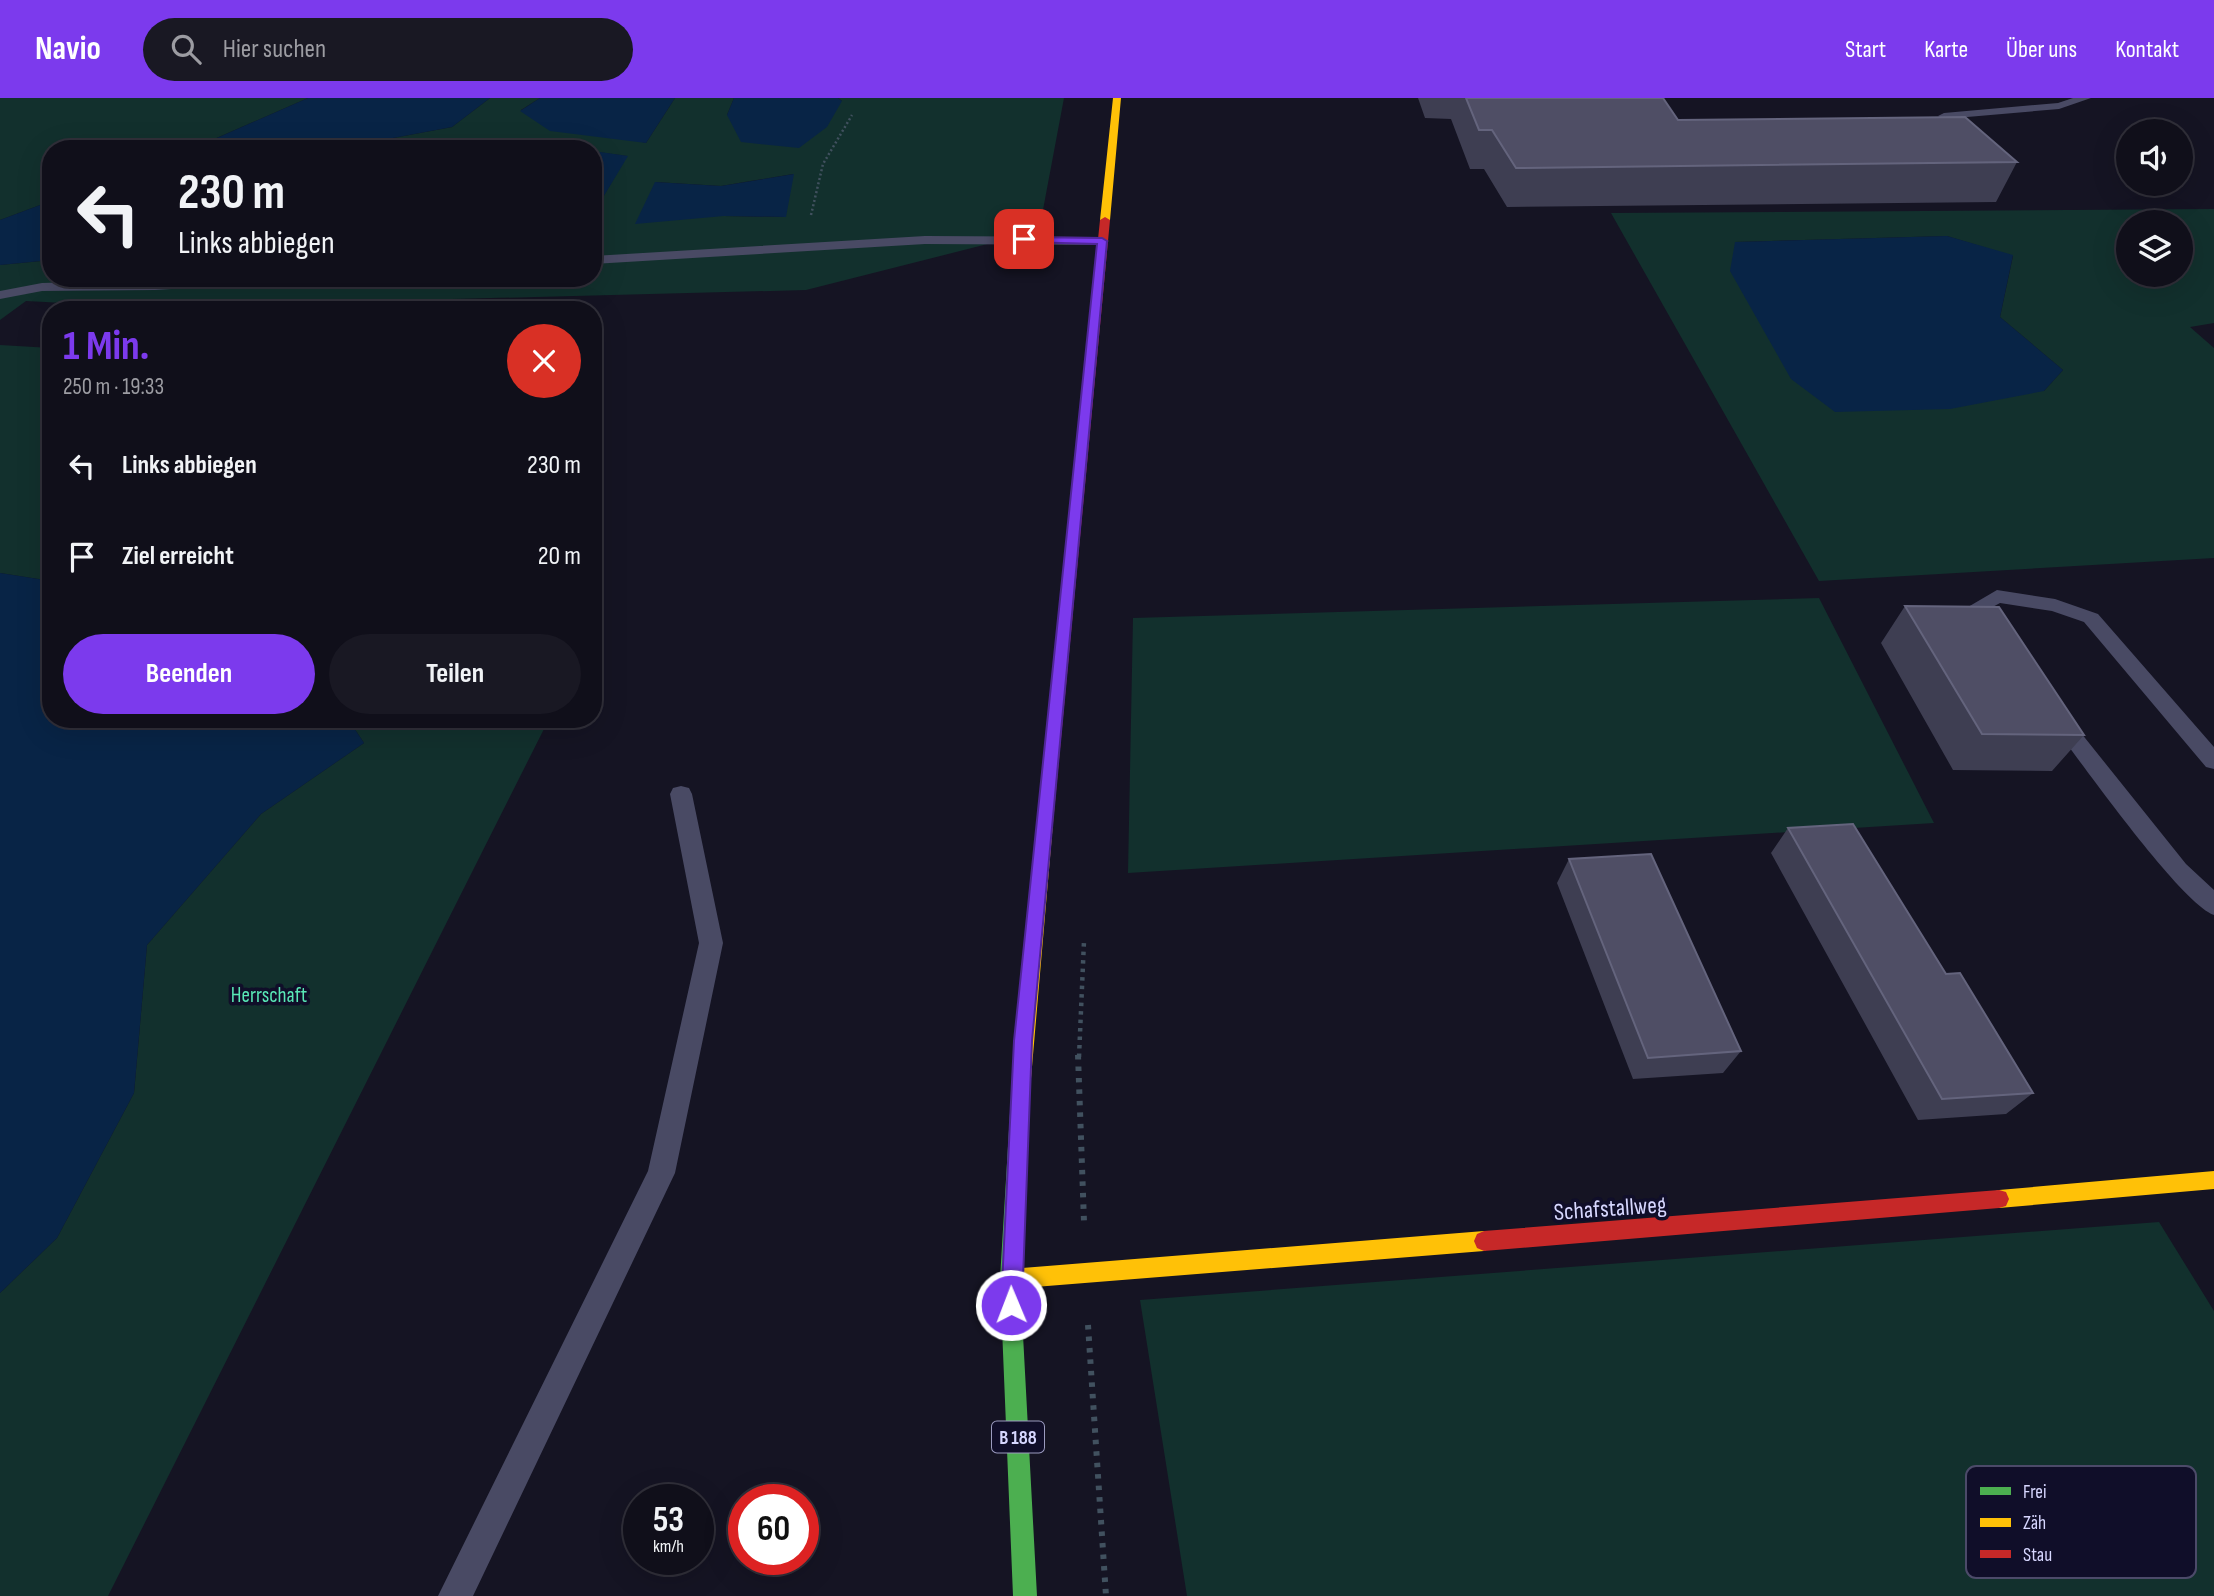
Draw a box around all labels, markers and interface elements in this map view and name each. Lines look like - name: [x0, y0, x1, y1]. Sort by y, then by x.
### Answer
- search box: [143, 18, 633, 81]
- text: Navio: [35, 29, 101, 69]
- icon: search: [167, 30, 205, 68]
- text: Hier suchen: [223, 34, 326, 65]
- text: Start: [1845, 35, 1886, 64]
- text: Karte: [1924, 35, 1968, 64]
- text: Über uns: [2006, 35, 2077, 64]
- text: Kontakt: [2115, 35, 2179, 64]
- map controls: [2116, 119, 2193, 287]
- button: sound: [2116, 119, 2193, 196]
- text: 230 m: [178, 164, 285, 223]
- icon: left: [63, 168, 154, 259]
- pin: [994, 209, 1054, 269]
- button: layers: [2116, 210, 2193, 287]
- icon: arrive: [1005, 220, 1043, 258]
- text: Links abbiegen: [178, 224, 335, 263]
- text: 1 Min.: [63, 321, 149, 372]
- button: close: [507, 324, 581, 398]
- text: 250 m · 19:33: [63, 373, 164, 401]
- icon: left: [63, 447, 101, 485]
- text: Links abbiegen: [122, 450, 257, 481]
- text: 230 m: [527, 450, 581, 481]
- icon: arrive: [63, 538, 101, 576]
- text: Ziel erreicht: [122, 541, 234, 572]
- text: 20 m: [538, 541, 581, 572]
- button: Beenden: [63, 634, 315, 714]
- button: Teilen: [329, 634, 581, 714]
- park label: Herrschaft: [231, 983, 307, 1008]
- street label: Schafstallweg: [1553, 1190, 1667, 1227]
- position arrow: [974, 1268, 1048, 1342]
- road number: B 188: [992, 1422, 1044, 1452]
- legend: [1966, 1466, 2196, 1578]
- text: Frei: [2023, 1481, 2047, 1504]
- speed limit sign: 60: [728, 1484, 819, 1575]
- text: 53: [653, 1499, 684, 1542]
- text: Zäh: [2023, 1512, 2046, 1535]
- text: km/h: [653, 1536, 684, 1557]
- text: Stau: [2023, 1544, 2052, 1567]

